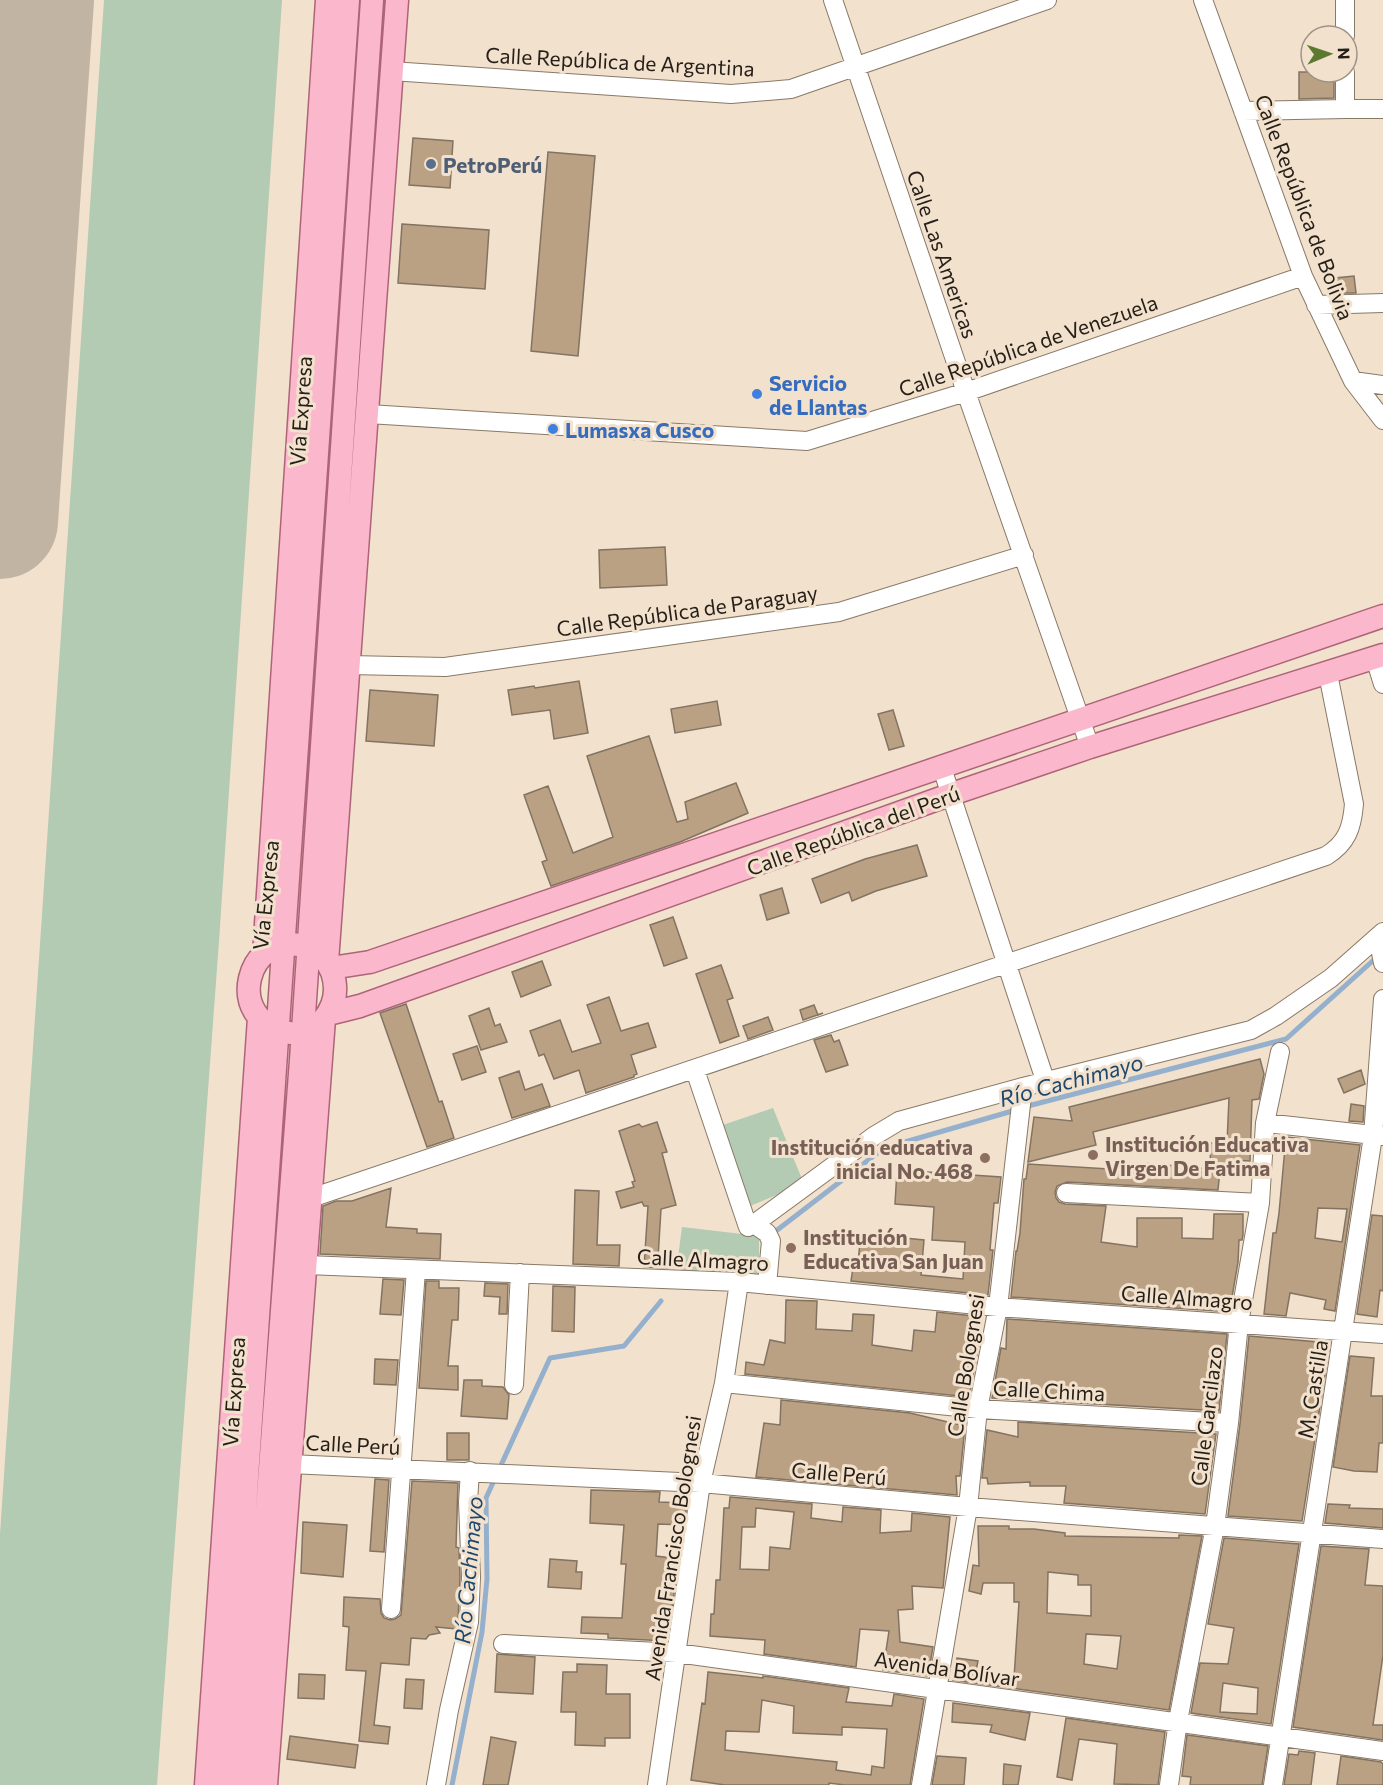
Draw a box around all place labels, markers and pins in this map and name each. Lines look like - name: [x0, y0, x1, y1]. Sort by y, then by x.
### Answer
- place label: PetroPerú: [443, 152, 542, 177]
- marker: PetroPerú: [424, 157, 438, 171]
- place label: Servicio de Llantas: [769, 370, 867, 419]
- marker: Servicio de Llantas: [750, 387, 764, 401]
- place label: Lumasxa Cusco: [565, 417, 714, 442]
- marker: Lumasxa Cusco: [546, 422, 560, 436]
- place label: Institución Educativa Virgen De Fatima: [1105, 1131, 1309, 1180]
- place label: Institución educativa inicial No. 468: [771, 1134, 973, 1183]
- marker: Institución Educativa Virgen De Fatima: [1086, 1148, 1100, 1162]
- marker: Institución educativa inicial No. 468: [978, 1151, 992, 1165]
- place label: Institución Educativa San Juan: [803, 1224, 984, 1273]
- marker: Institución Educativa San Juan: [784, 1241, 798, 1255]

